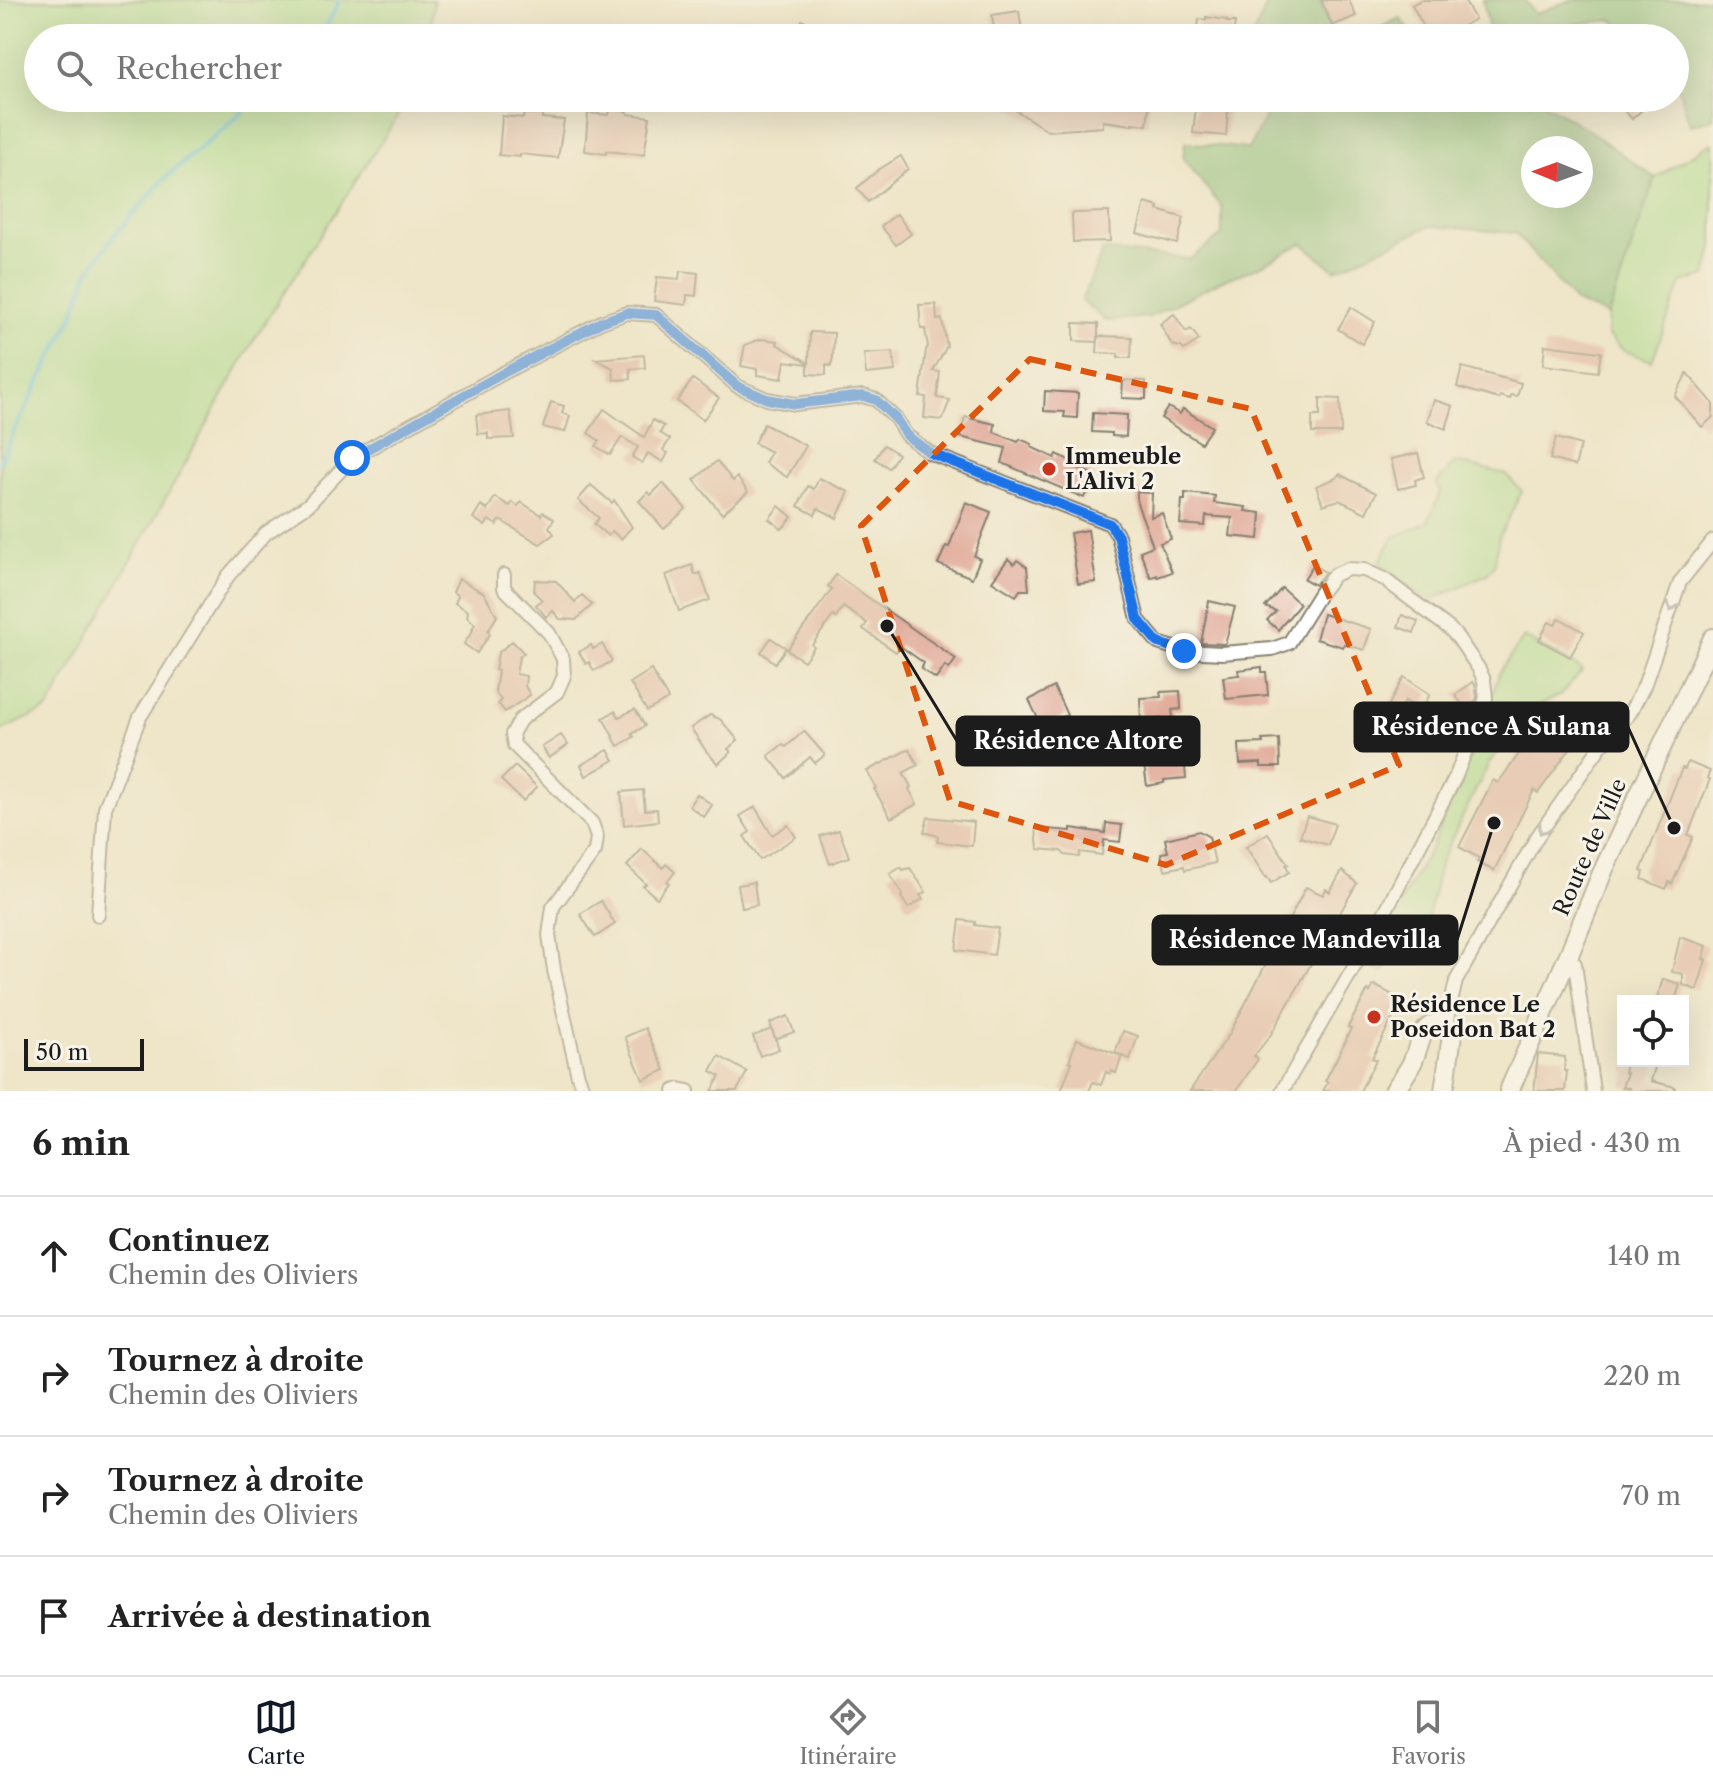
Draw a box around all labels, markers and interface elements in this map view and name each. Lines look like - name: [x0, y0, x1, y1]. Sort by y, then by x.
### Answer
- search box: [24, 24, 1689, 112]
- icon: search: [52, 46, 96, 90]
- text: Rechercher: [116, 50, 282, 87]
- north arrow: [1521, 136, 1593, 208]
- route start: [334, 440, 370, 476]
- place label: Immeuble L'Alivi 2: [1065, 443, 1181, 495]
- marker: Immeuble L'Alivi 2: [1040, 460, 1058, 478]
- one-way arrow: [1665, 598, 1682, 612]
- route end: [1166, 633, 1202, 669]
- callout: Résidence A Sulana: [1355, 703, 1628, 751]
- text: Résidence A Sulana: [1371, 712, 1612, 741]
- callout: Résidence Altore: [957, 717, 1199, 765]
- text: Résidence Altore: [973, 726, 1183, 755]
- street label: Route de Ville: [1548, 774, 1632, 920]
- one-way arrow: [1538, 820, 1553, 835]
- callout: Résidence Mandevilla: [1153, 916, 1457, 964]
- text: Résidence Mandevilla: [1169, 925, 1442, 954]
- place label: Résidence Le Poseidon Bat 2: [1390, 991, 1555, 1043]
- map controls: [1617, 995, 1689, 1067]
- button: locate: [1617, 995, 1689, 1067]
- marker: Résidence Le Poseidon Bat 2: [1365, 1008, 1383, 1026]
- scale bar: [24, 1035, 144, 1071]
- text: 50 m: [36, 1039, 88, 1066]
- text: 6 min: [32, 1122, 130, 1164]
- text: À pied · 430 m: [1503, 1127, 1681, 1159]
- text: Continuez: [108, 1222, 270, 1259]
- icon: ahead: [32, 1234, 76, 1278]
- text: 140 m: [1607, 1240, 1681, 1272]
- text: Chemin des Oliviers: [108, 1259, 358, 1291]
- text: Tournez à droite: [108, 1342, 364, 1379]
- icon: right: [32, 1354, 76, 1398]
- text: 220 m: [1603, 1360, 1681, 1392]
- text: Chemin des Oliviers: [108, 1379, 358, 1411]
- text: Tournez à droite: [108, 1462, 364, 1499]
- icon: right: [32, 1474, 76, 1518]
- text: 70 m: [1621, 1480, 1681, 1512]
- text: Chemin des Oliviers: [108, 1499, 358, 1531]
- icon: arrive: [32, 1594, 76, 1638]
- text: Arrivée à destination: [108, 1598, 431, 1635]
- tab: Carte: [247, 1695, 305, 1770]
- tab: Itinéraire: [799, 1695, 897, 1770]
- tab: Favoris: [1391, 1695, 1466, 1770]

